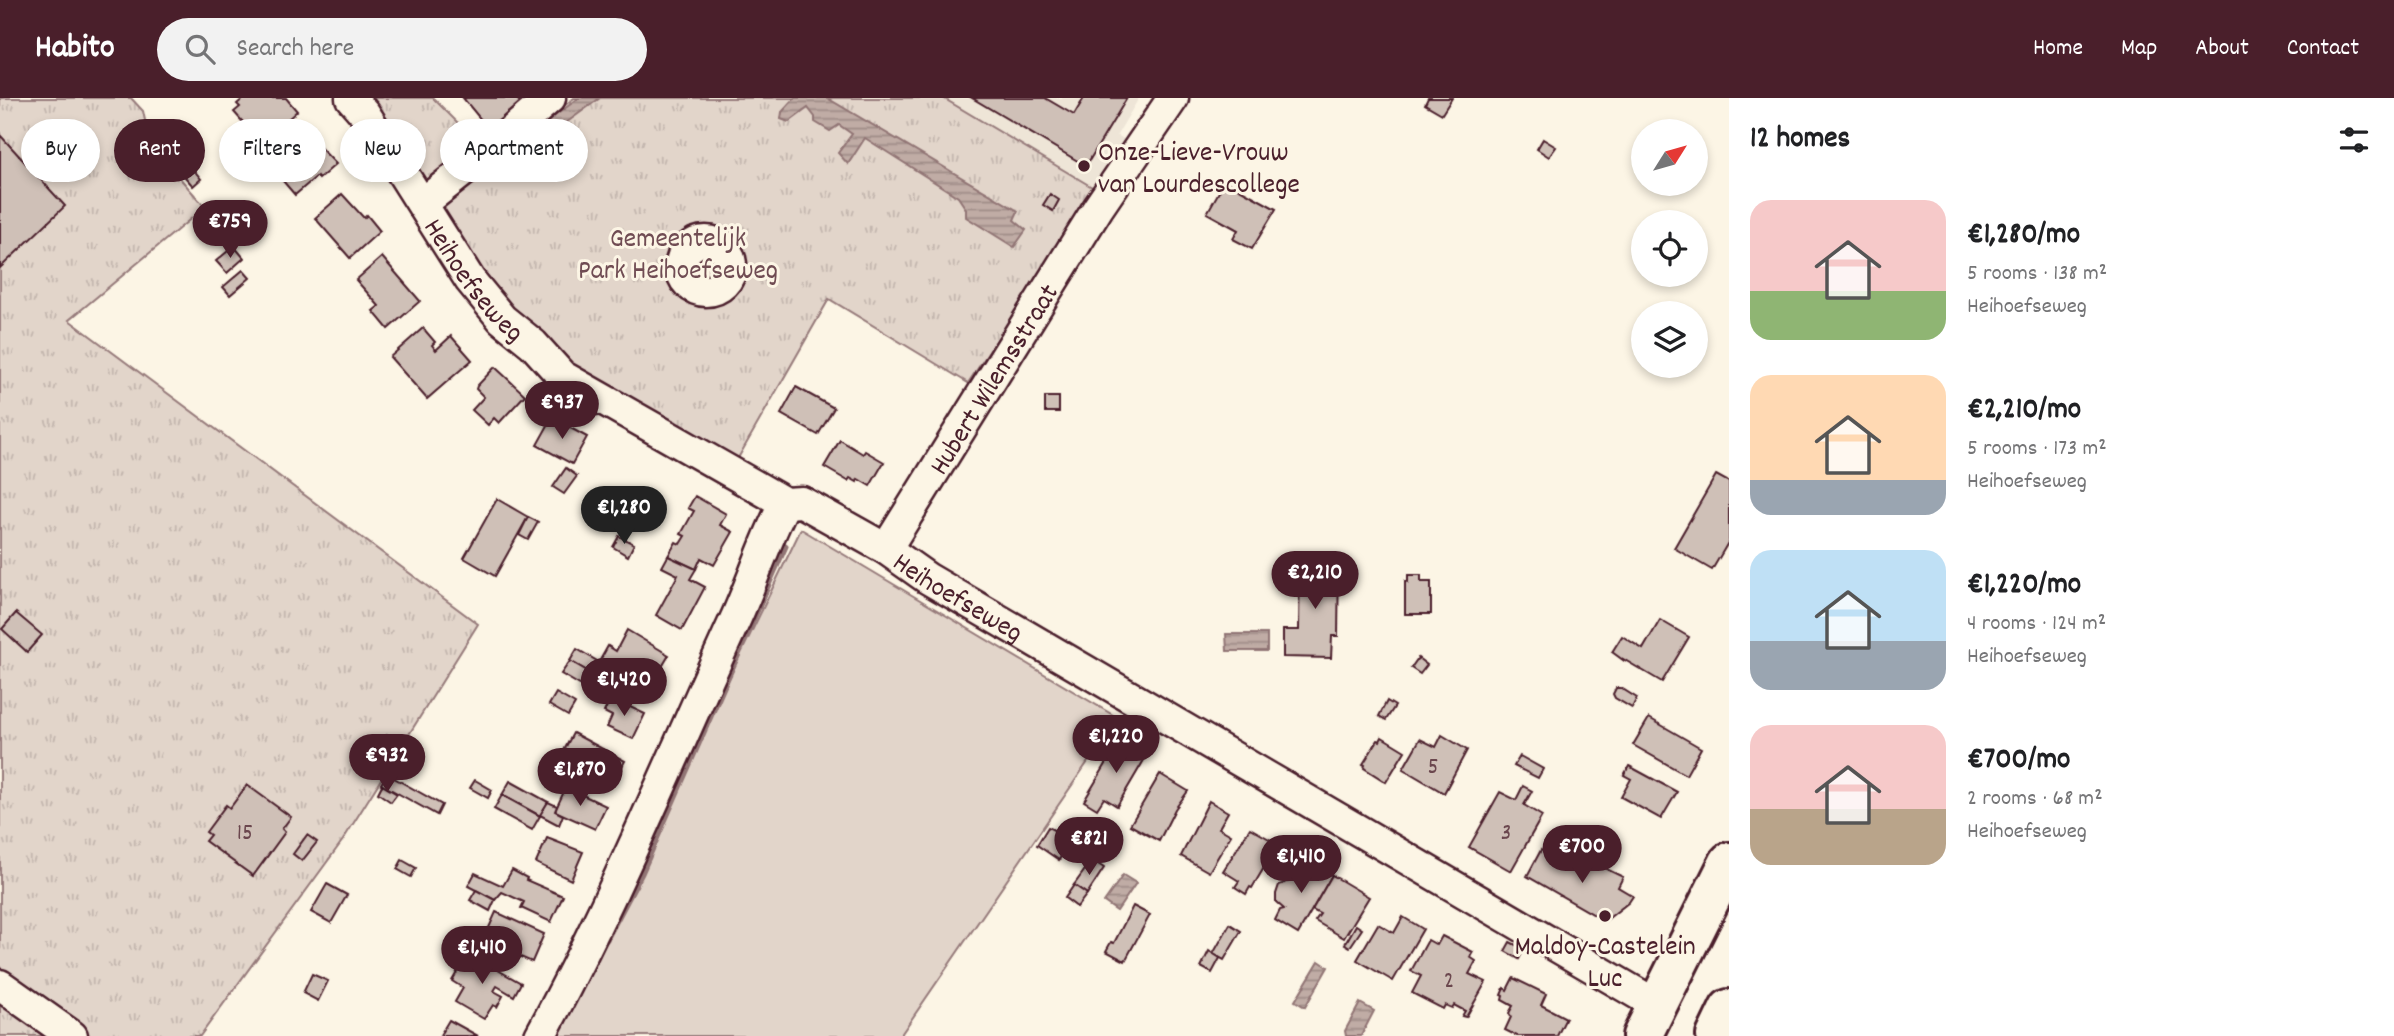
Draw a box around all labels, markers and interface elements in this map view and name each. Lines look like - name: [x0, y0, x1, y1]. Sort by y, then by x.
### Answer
- search box: [157, 18, 647, 81]
- text: Habito: [35, 26, 115, 73]
- icon: search: [181, 30, 219, 68]
- text: Search here: [237, 31, 354, 68]
- text: Home: [2033, 32, 2083, 66]
- text: Map: [2121, 32, 2157, 66]
- text: About: [2195, 32, 2249, 66]
- text: Contact: [2287, 32, 2359, 66]
- chip: Buy: [21, 119, 100, 182]
- chip: Rent: [114, 119, 205, 182]
- chip: Filters: [219, 119, 326, 182]
- chip: New: [340, 119, 426, 182]
- chip: Apartment: [440, 119, 588, 182]
- north arrow: [1631, 119, 1708, 196]
- map controls: [1631, 119, 1708, 378]
- text: 12 homes: [1750, 119, 1850, 162]
- icon: filters: [2335, 121, 2373, 159]
- place label: Onze-Lieve-Vrouw van Lourdescollege: [1098, 135, 1300, 207]
- marker: Onze-Lieve-Vrouw van Lourdescollege: [1076, 158, 1092, 174]
- pin: €759: [189, 200, 271, 260]
- text: €759: [209, 206, 251, 239]
- button: locate: [1631, 210, 1708, 287]
- street label: Heihoefseweg: [411, 212, 531, 354]
- text: €1,280/mo: [1967, 215, 2080, 258]
- park label: Gemeentelijk Park Heihoefseweg: [578, 221, 778, 293]
- icon: home: [1806, 228, 1890, 312]
- text: 5 rooms · 138 m²: [1967, 258, 2107, 291]
- street label: Hubert Wilemsstraat: [922, 278, 1071, 484]
- text: Heihoefseweg: [1967, 291, 2087, 324]
- button: layers: [1631, 301, 1708, 378]
- pin: €937: [521, 382, 603, 441]
- text: €937: [541, 387, 583, 420]
- text: €2,210/mo: [1967, 390, 2081, 433]
- icon: home: [1806, 403, 1890, 487]
- text: 5 rooms · 173 m²: [1967, 433, 2107, 466]
- text: Heihoefseweg: [1967, 466, 2087, 499]
- pin: €1,280: [567, 486, 681, 546]
- text: €1,280: [597, 492, 651, 525]
- street label: Heihoefseweg: [883, 545, 1029, 655]
- pin: €2,210: [1258, 552, 1372, 611]
- text: €2,210: [1288, 557, 1342, 590]
- text: €1,220/mo: [1967, 565, 2081, 608]
- icon: home: [1806, 578, 1890, 662]
- text: 4 rooms · 124 m²: [1967, 608, 2106, 641]
- text: Heihoefseweg: [1967, 641, 2087, 674]
- pin: €1,420: [567, 658, 681, 718]
- text: €1,420: [597, 664, 651, 697]
- pin: €1,220: [1059, 716, 1173, 775]
- text: €1,220: [1089, 721, 1143, 754]
- pin: €932: [346, 734, 428, 794]
- text: €932: [365, 740, 409, 773]
- text: €700/mo: [1967, 740, 2070, 783]
- pin: €1,870: [523, 748, 637, 808]
- house number: 5: [1427, 751, 1439, 785]
- icon: home: [1806, 753, 1890, 837]
- text: €1,870: [554, 754, 606, 787]
- text: 2 rooms · 68 m²: [1967, 783, 2103, 816]
- text: Heihoefseweg: [1967, 816, 2087, 849]
- house number: 15: [237, 817, 253, 851]
- house number: 3: [1501, 817, 1511, 851]
- pin: €821: [1048, 818, 1130, 877]
- text: €821: [1070, 823, 1108, 856]
- pin: €700: [1541, 826, 1623, 885]
- text: €700: [1559, 831, 1605, 864]
- pin: €1,410: [1244, 836, 1358, 895]
- text: €1,410: [1276, 841, 1326, 874]
- marker: Maldoy-Castelein Luc: [1597, 908, 1613, 924]
- pin: €1,410: [425, 926, 539, 986]
- place label: Maldoy-Castelein Luc: [1514, 929, 1696, 1001]
- text: €1,410: [457, 932, 507, 965]
- house number: 2: [1444, 965, 1454, 999]

